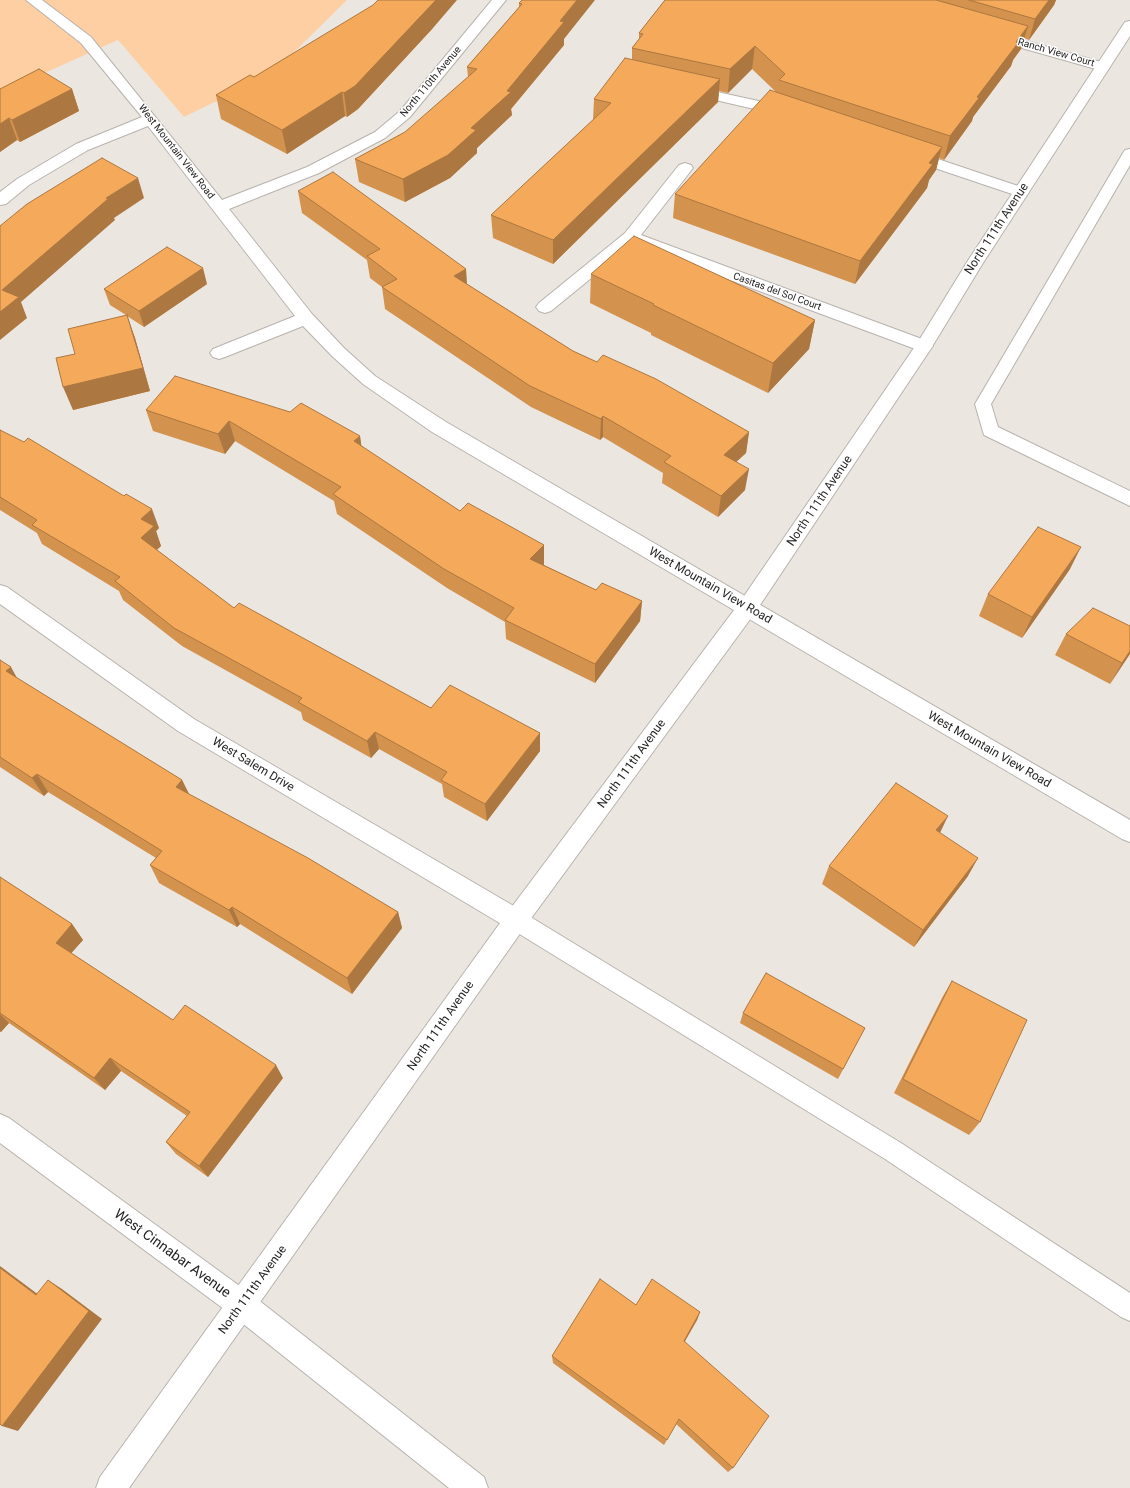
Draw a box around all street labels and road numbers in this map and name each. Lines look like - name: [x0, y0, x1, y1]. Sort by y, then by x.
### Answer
- street label: Ranch View Court: [1016, 36, 1096, 70]
- street label: North 110th Avenue: [398, 44, 464, 120]
- street label: West Mountain View Road: [135, 102, 217, 202]
- street label: North 111th Avenue: [962, 181, 1032, 277]
- street label: Casitas del Sol Court: [731, 270, 823, 314]
- street label: North 111th Avenue: [784, 453, 856, 549]
- street label: West Mountain View Road: [646, 545, 774, 627]
- street label: West Mountain View Road: [925, 709, 1053, 791]
- street label: North 111th Avenue: [595, 717, 669, 811]
- street label: West Salem Drive: [209, 735, 297, 795]
- street label: North 111th Avenue: [405, 978, 477, 1074]
- street label: West Cinnabar Avenue: [110, 1206, 234, 1302]
- street label: North 111th Avenue: [216, 1243, 290, 1337]

